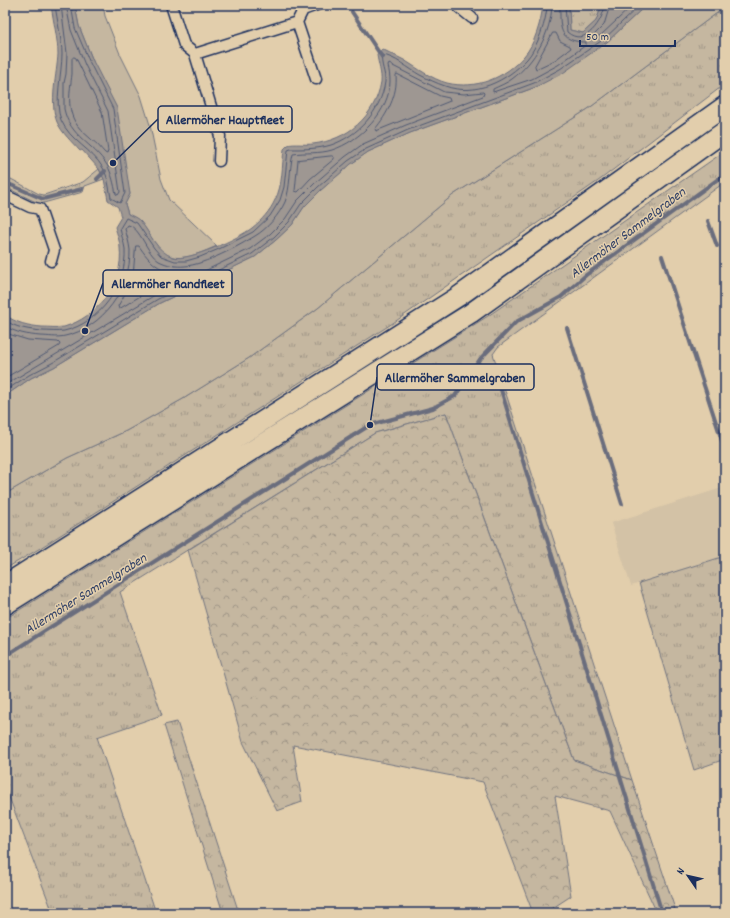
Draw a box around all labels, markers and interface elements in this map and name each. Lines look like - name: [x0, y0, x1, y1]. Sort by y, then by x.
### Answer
- scale bar: [580, 22, 675, 48]
- text: 50 m: [586, 29, 609, 46]
- callout: Allermöher Hauptfleet: [158, 106, 292, 132]
- text: Allermöher Hauptfleet: [166, 111, 285, 131]
- water label: Allermöher Sammelgraben: [566, 183, 691, 284]
- callout: Allermöher Randfleet: [103, 270, 232, 296]
- text: Allermöher Randfleet: [111, 275, 226, 295]
- callout: Allermöher Sammelgraben: [377, 364, 534, 390]
- text: Allermöher Sammelgraben: [385, 369, 526, 389]
- water label: Allermöher Sammelgraben: [21, 549, 151, 640]
- north arrow: [668, 856, 708, 896]
- text: N: [673, 864, 690, 878]

